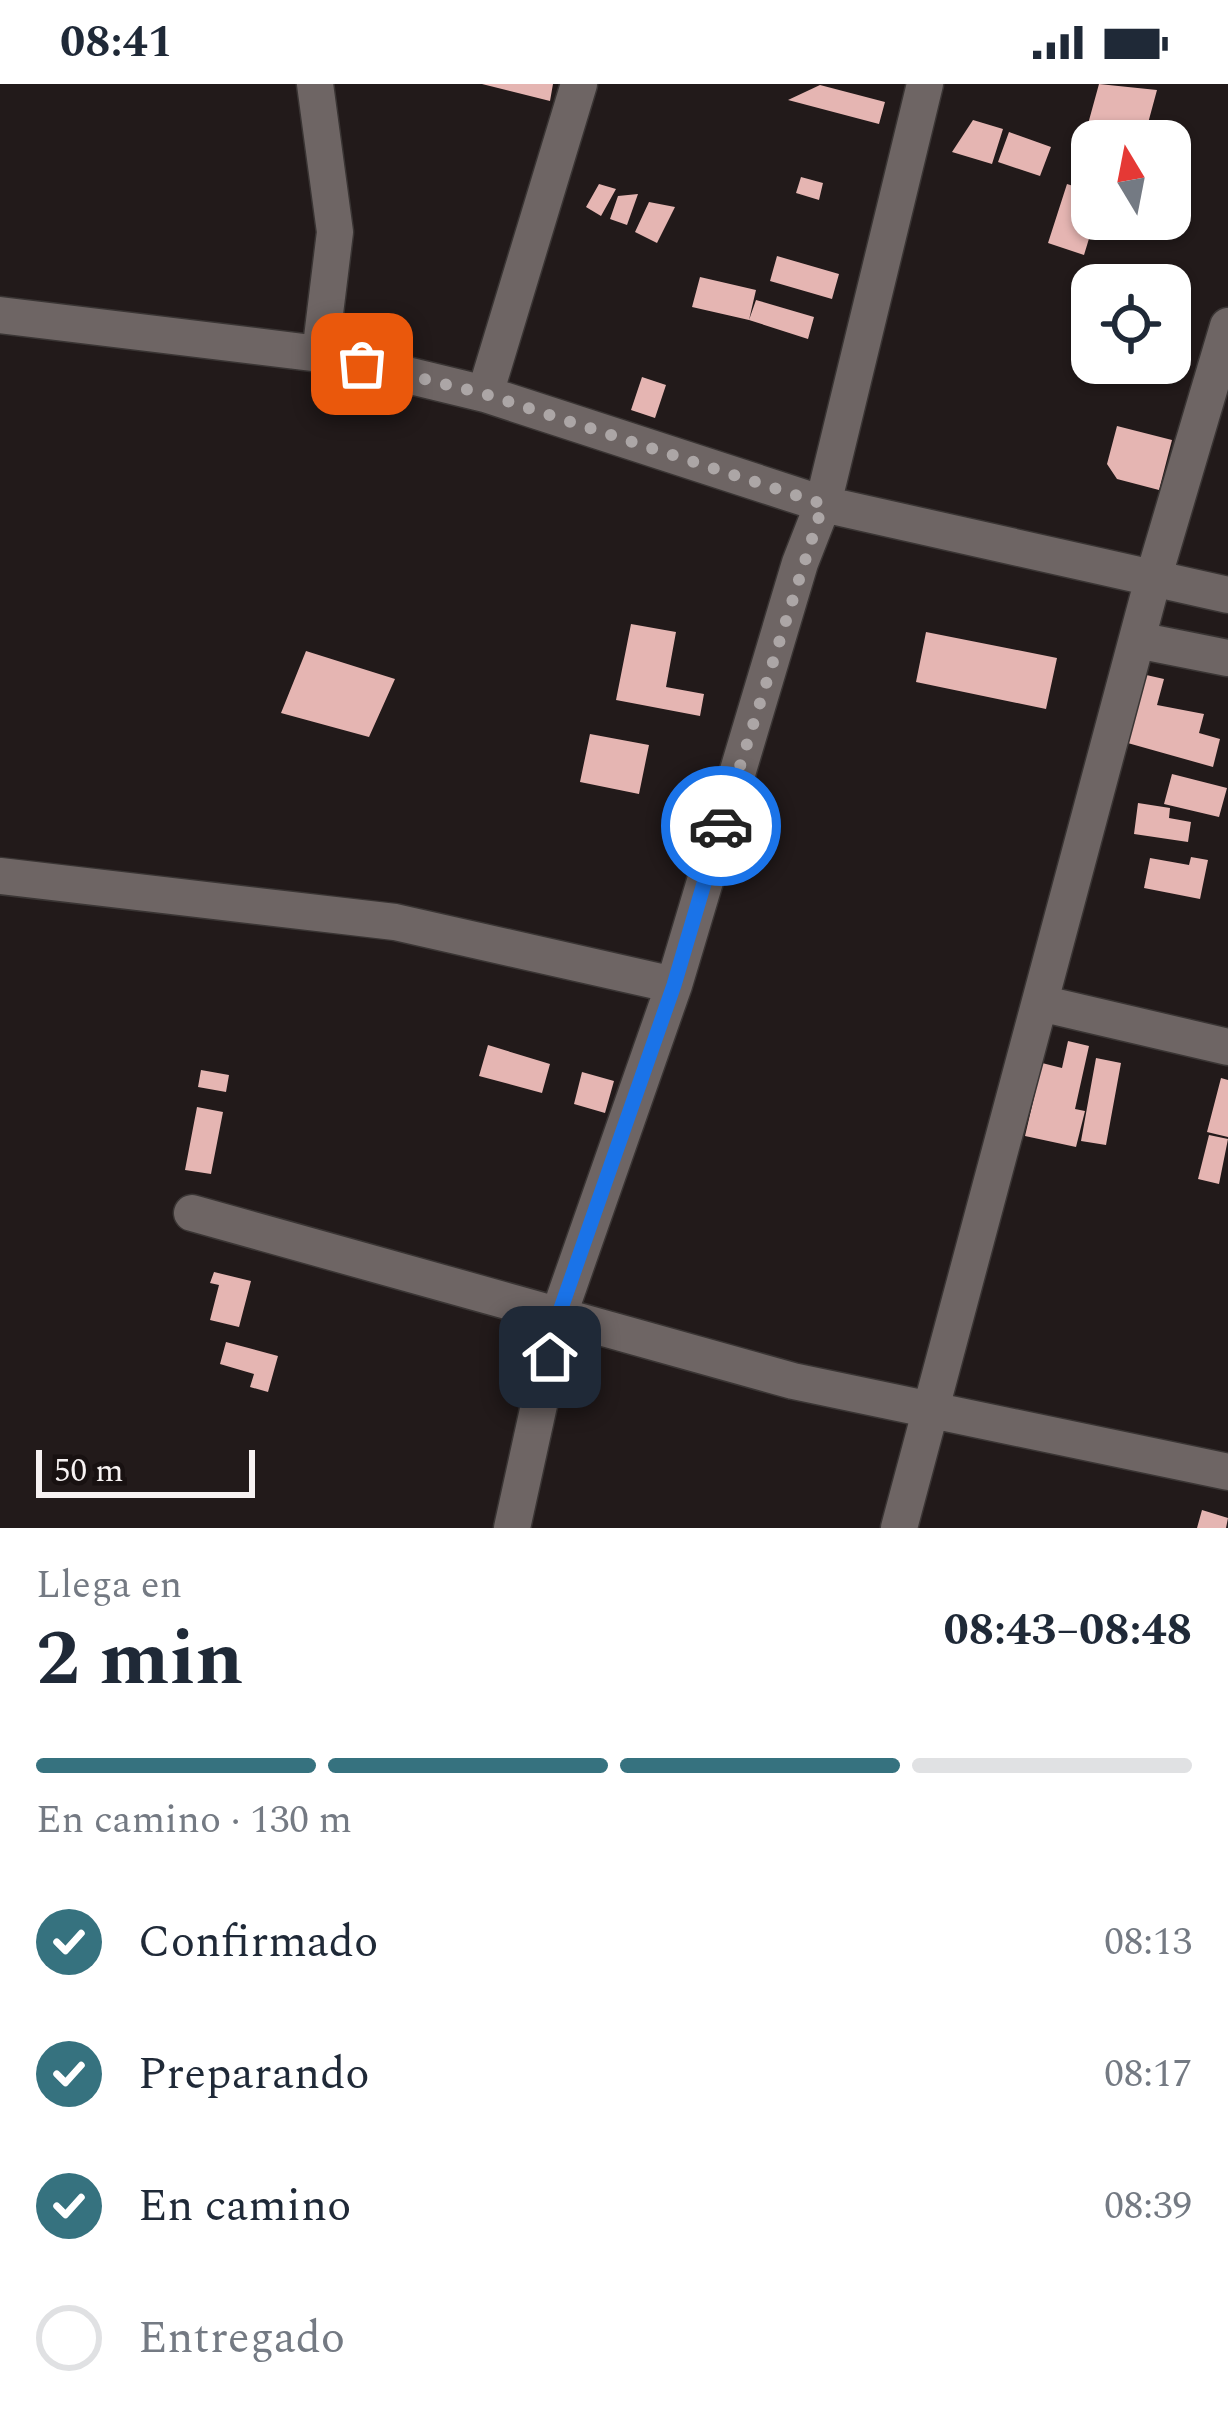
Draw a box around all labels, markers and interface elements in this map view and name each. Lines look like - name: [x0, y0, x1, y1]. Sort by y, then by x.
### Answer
- text: 08:41: [60, 8, 173, 77]
- north arrow: [1071, 120, 1191, 240]
- map controls: [1071, 120, 1191, 384]
- button: locate: [1071, 264, 1191, 384]
- pin: [311, 313, 413, 415]
- icon: bag: [329, 331, 395, 397]
- courier: [661, 766, 781, 886]
- icon: car: [688, 793, 754, 859]
- pin: [499, 1306, 601, 1408]
- icon: home: [517, 1324, 583, 1390]
- scale bar: [36, 1444, 255, 1497]
- text: 50 m: [54, 1446, 124, 1496]
- text: Llega en: [36, 1556, 182, 1615]
- text: 08:43–08:48: [943, 1596, 1192, 1665]
- text: 2 min: [36, 1600, 244, 1719]
- text: En camino · 130 m: [36, 1791, 352, 1850]
- text: Confirmado: [138, 1908, 378, 1977]
- icon: check: [36, 1909, 102, 1975]
- text: 08:13: [1104, 1913, 1192, 1972]
- text: Preparando: [138, 2040, 370, 2109]
- icon: check: [36, 2041, 102, 2107]
- text: 08:17: [1104, 2045, 1192, 2104]
- text: En camino: [138, 2172, 351, 2241]
- icon: check: [36, 2173, 102, 2239]
- text: 08:39: [1104, 2177, 1192, 2236]
- text: Entregado: [138, 2304, 345, 2373]

